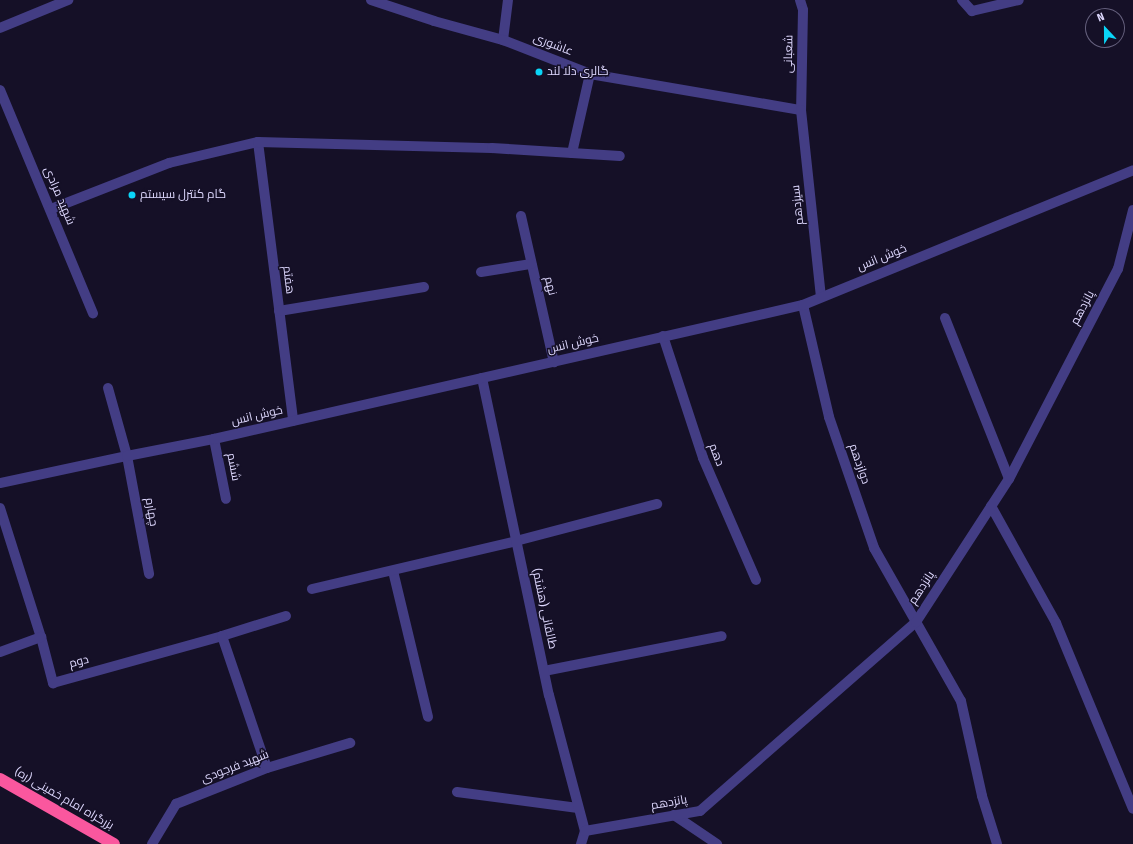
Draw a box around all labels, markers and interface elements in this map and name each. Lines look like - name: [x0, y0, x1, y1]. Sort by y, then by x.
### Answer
- north arrow: [1085, 8, 1125, 48]
- text: N: [1095, 10, 1106, 25]
- street label: عاشوری: [531, 31, 575, 59]
- street label: شعبانی: [781, 35, 797, 73]
- place label: گالری دلا لند: [547, 65, 609, 79]
- marker: گالری دلا لند: [534, 67, 544, 77]
- street label: شهید مرادی: [40, 165, 78, 227]
- street label: سیزدهم: [789, 184, 807, 226]
- place label: گام کنترل سیستم: [140, 188, 226, 202]
- marker: گام کنترل سیستم: [127, 190, 137, 200]
- street label: خوش انس: [855, 242, 909, 274]
- street label: هفتم: [279, 265, 297, 295]
- street label: نهم: [541, 275, 559, 297]
- street label: پانزدهم: [1068, 288, 1098, 328]
- street label: خوش انس: [546, 331, 600, 357]
- street label: خوش انس: [230, 403, 284, 429]
- street label: دهم: [705, 442, 727, 468]
- street label: دوازدهم: [845, 442, 873, 486]
- street label: ششم: [223, 452, 243, 482]
- street label: چهارم: [141, 497, 161, 527]
- street label: طالقانی (هشتم): [528, 567, 560, 651]
- street label: پانزدهم: [906, 569, 938, 607]
- street label: دوم: [68, 652, 90, 672]
- street label: شهید فرجودی: [199, 747, 271, 787]
- street label: بزرگراه امام خمینی (ره): [12, 765, 116, 833]
- street label: پانزدهم: [650, 793, 688, 813]

